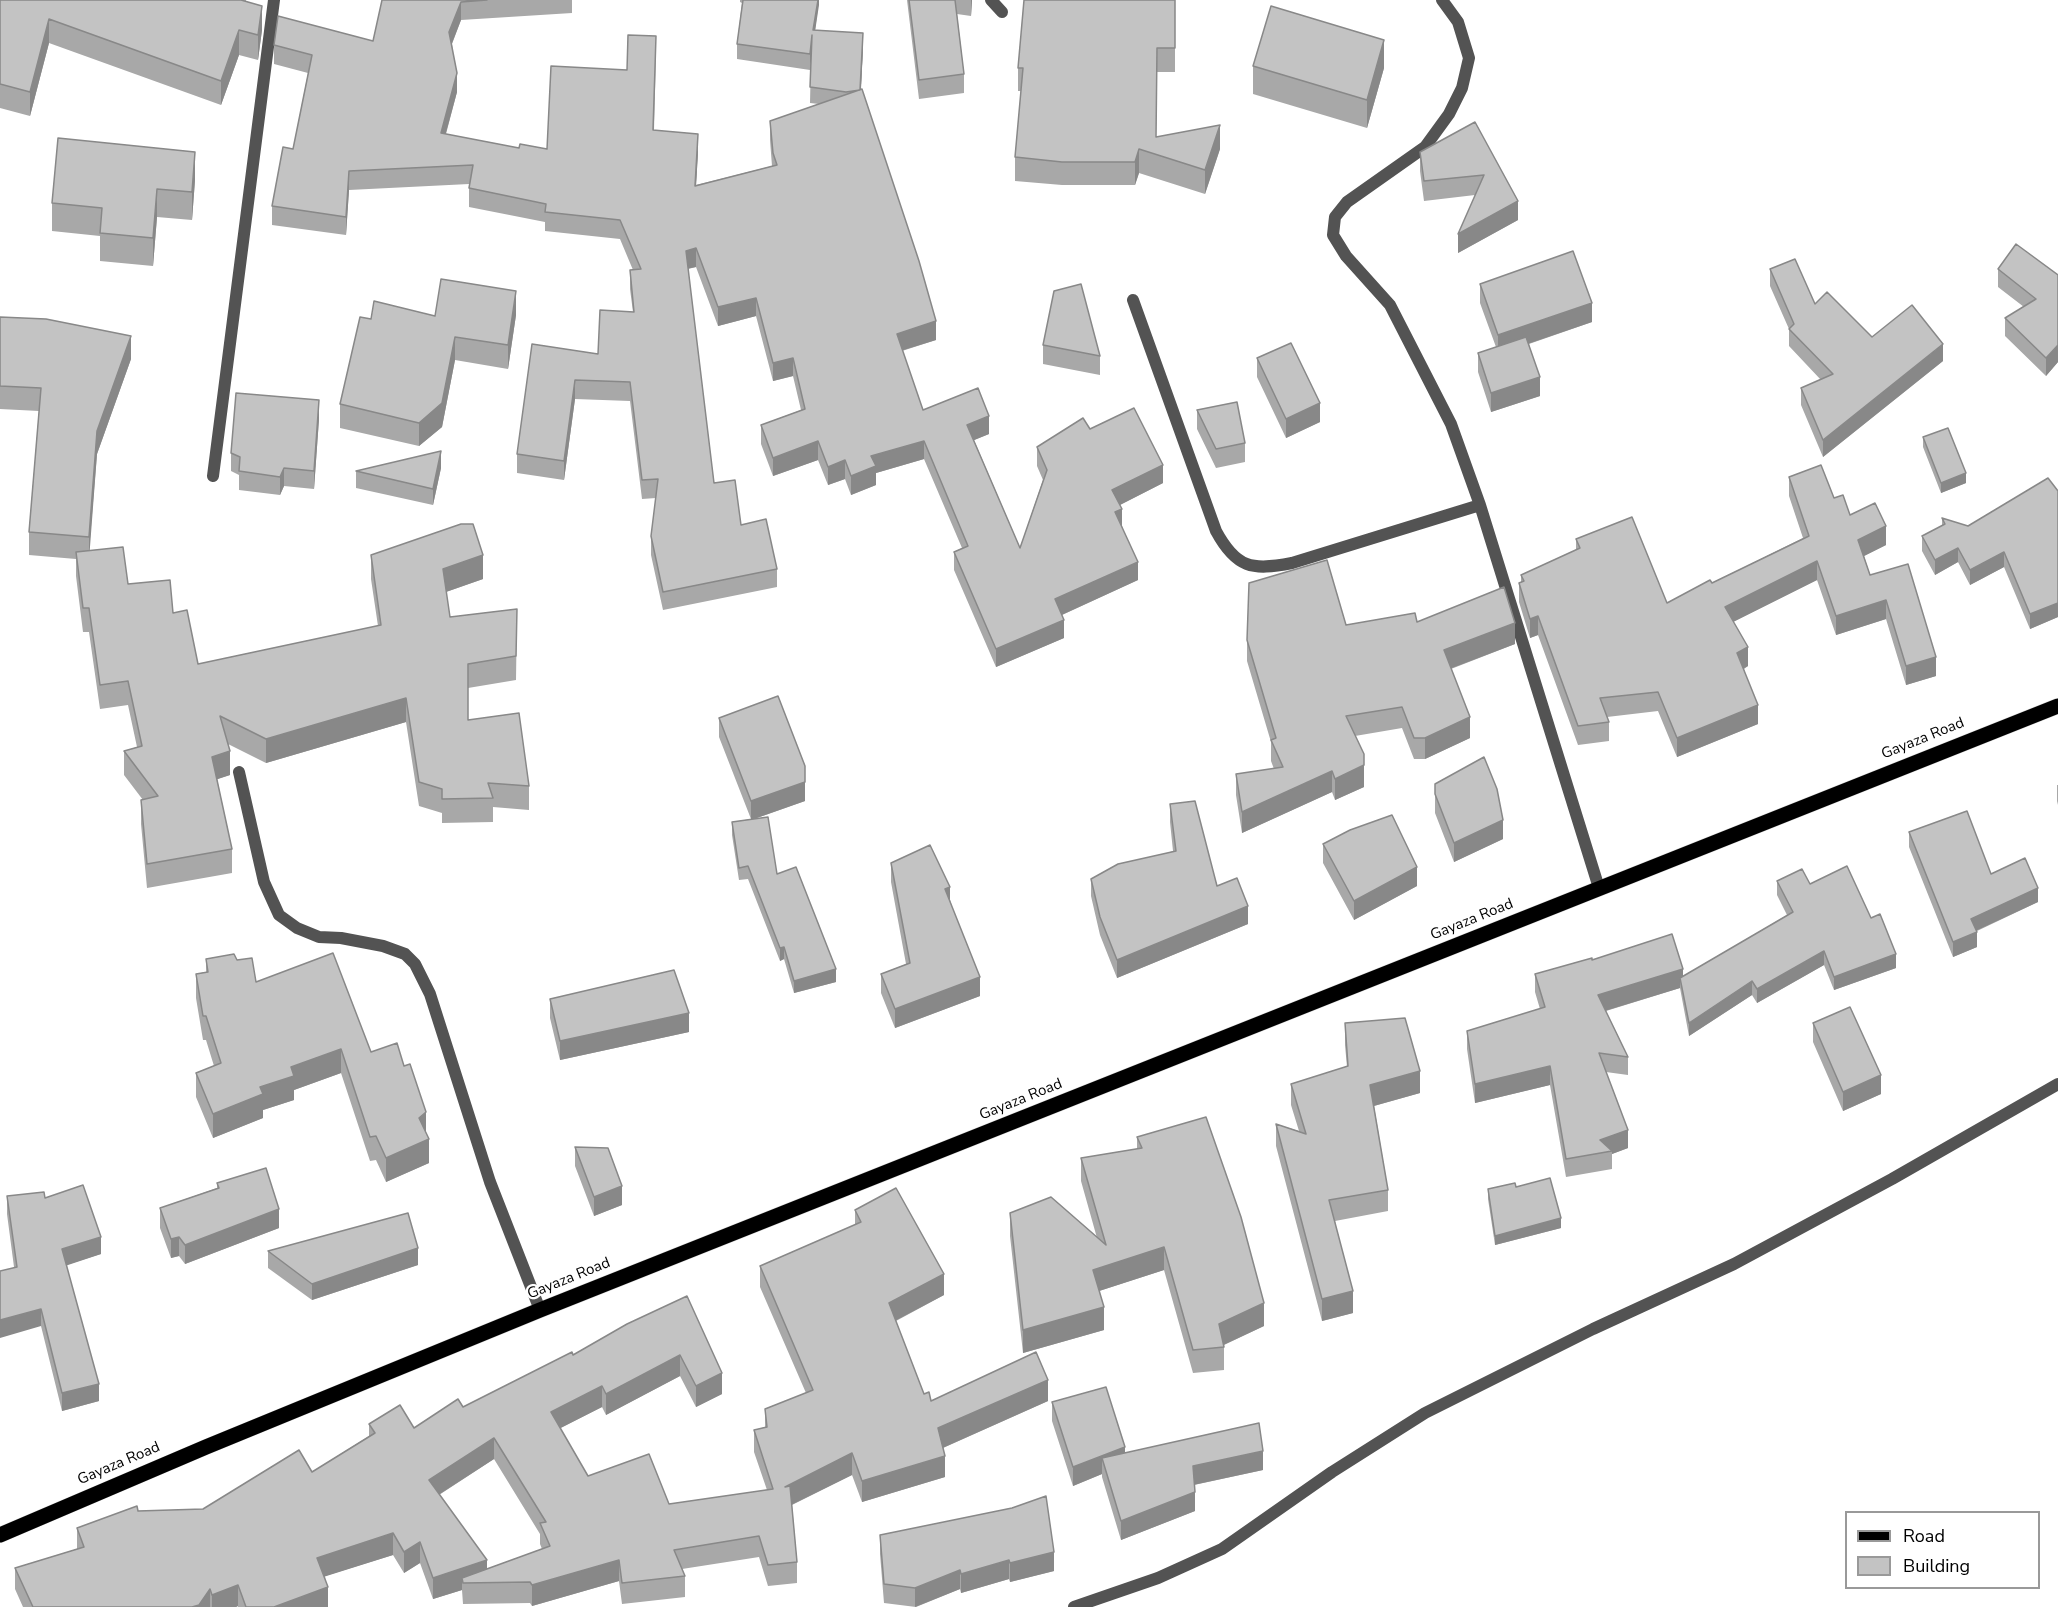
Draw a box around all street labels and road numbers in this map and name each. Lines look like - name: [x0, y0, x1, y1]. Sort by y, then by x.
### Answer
- street label: Gayaza Road: [1879, 714, 1967, 764]
- street label: Gayaza Road: [1428, 895, 1516, 945]
- street label: Gayaza Road: [977, 1075, 1065, 1125]
- street label: Gayaza Road: [525, 1254, 613, 1304]
- street label: Gayaza Road: [75, 1439, 163, 1489]

